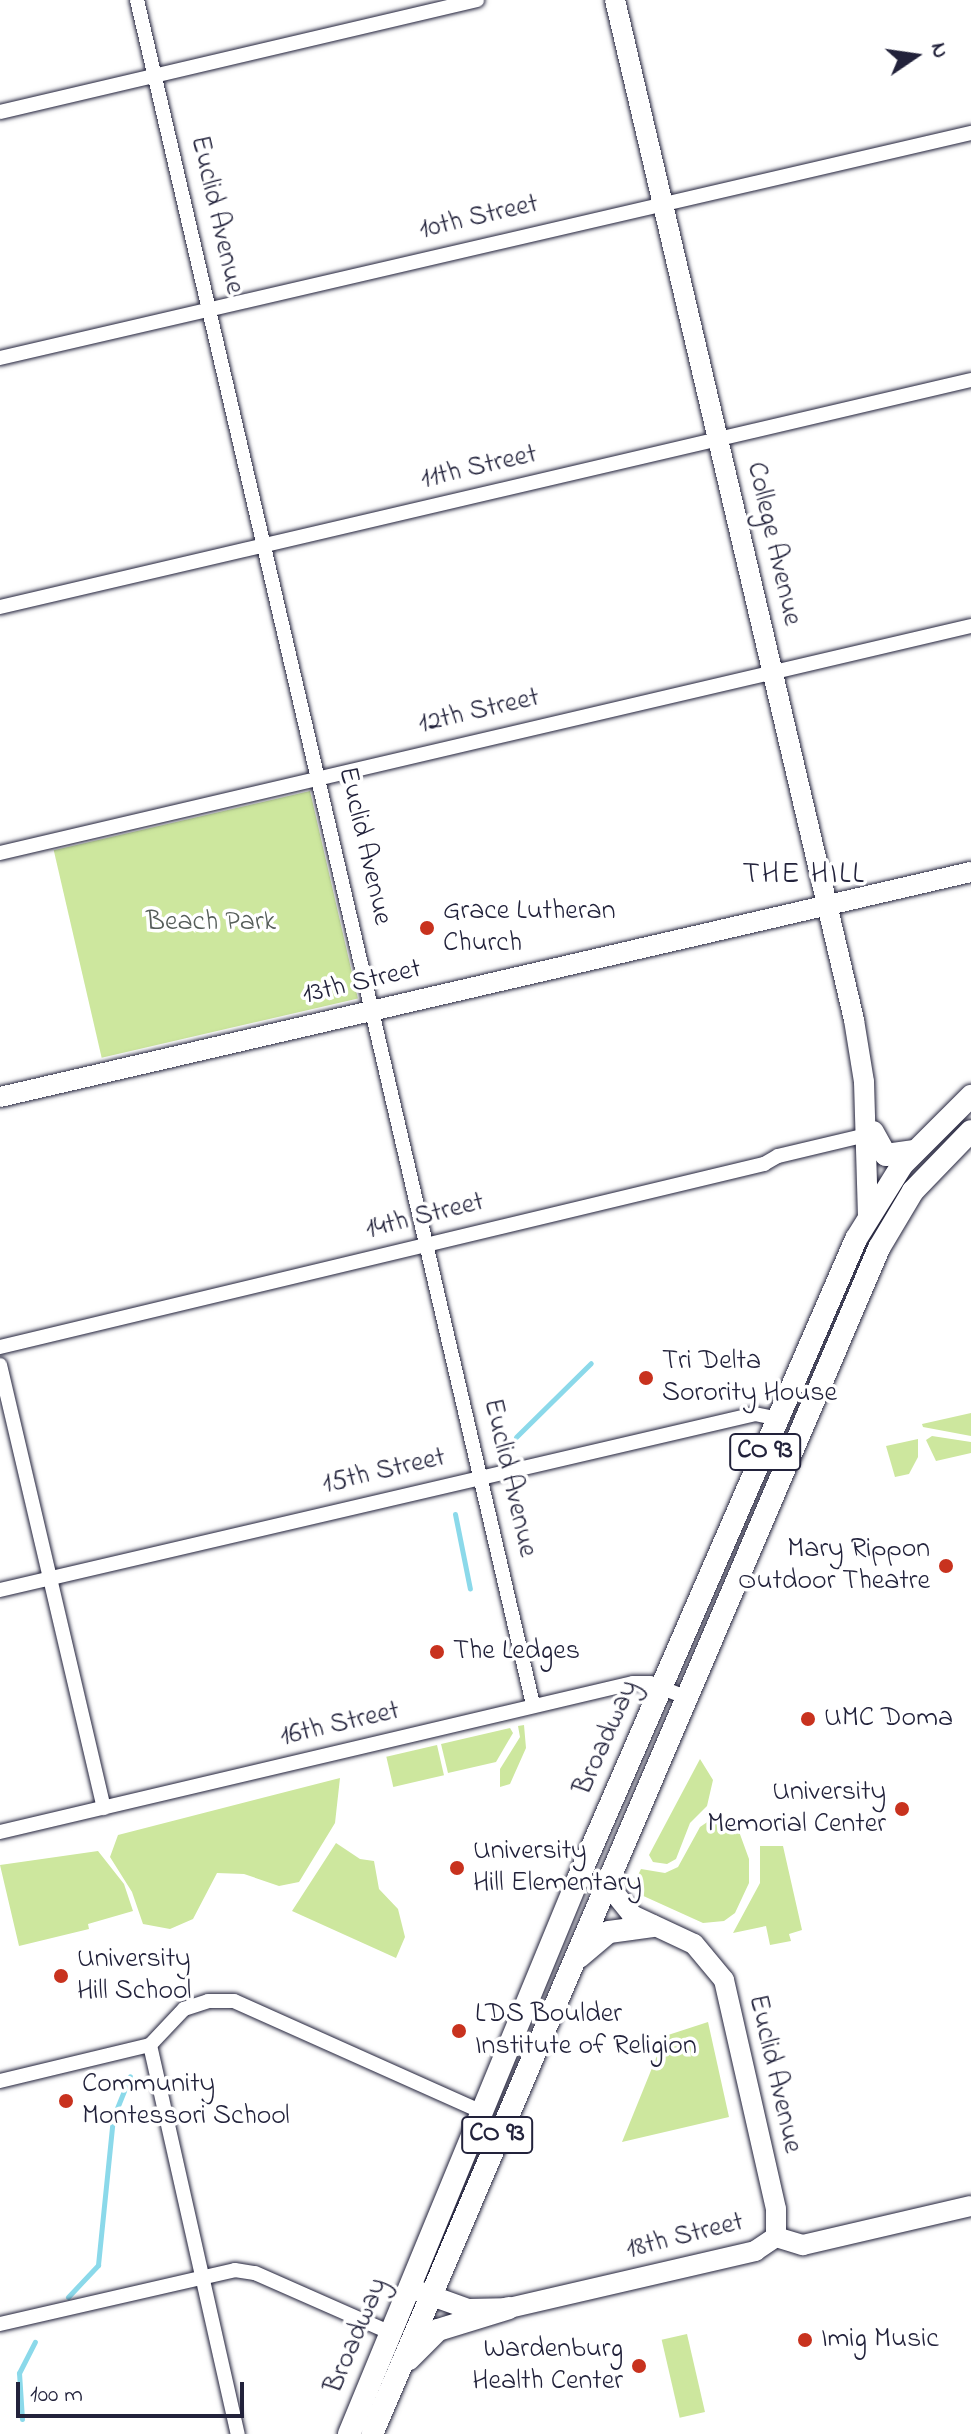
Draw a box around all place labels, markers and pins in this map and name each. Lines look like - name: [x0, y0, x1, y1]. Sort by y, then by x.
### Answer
- place label: Grace Lutheran Church: [443, 895, 615, 961]
- marker: Grace Lutheran Church: [418, 919, 436, 937]
- place label: Tri Delta Sorority House: [662, 1345, 837, 1411]
- marker: Tri Delta Sorority House: [637, 1369, 655, 1387]
- place label: Mary Rippon Outdoor Theatre: [738, 1533, 930, 1599]
- marker: Mary Rippon Outdoor Theatre: [937, 1557, 955, 1575]
- place label: The Ledges: [453, 1635, 580, 1669]
- marker: The Ledges: [428, 1643, 446, 1661]
- place label: UMC Doma: [824, 1702, 953, 1736]
- marker: UMC Doma: [799, 1710, 817, 1728]
- place label: University Memorial Center: [707, 1776, 886, 1842]
- marker: University Memorial Center: [893, 1800, 911, 1818]
- place label: University Hill Elementary: [473, 1835, 642, 1901]
- marker: University Hill Elementary: [448, 1859, 466, 1877]
- place label: University Hill School: [77, 1943, 191, 2009]
- marker: University Hill School: [52, 1967, 70, 1985]
- place label: LDS Boulder Institute of Religion: [475, 1998, 697, 2064]
- marker: LDS Boulder Institute of Religion: [450, 2022, 468, 2040]
- place label: Community Montessori School: [82, 2068, 290, 2134]
- marker: Community Montessori School: [57, 2092, 75, 2110]
- place label: Imig Music: [821, 2323, 939, 2357]
- marker: Imig Music: [796, 2331, 814, 2349]
- place label: Wardenburg Health Center: [472, 2333, 623, 2399]
- marker: Wardenburg Health Center: [630, 2357, 648, 2375]

